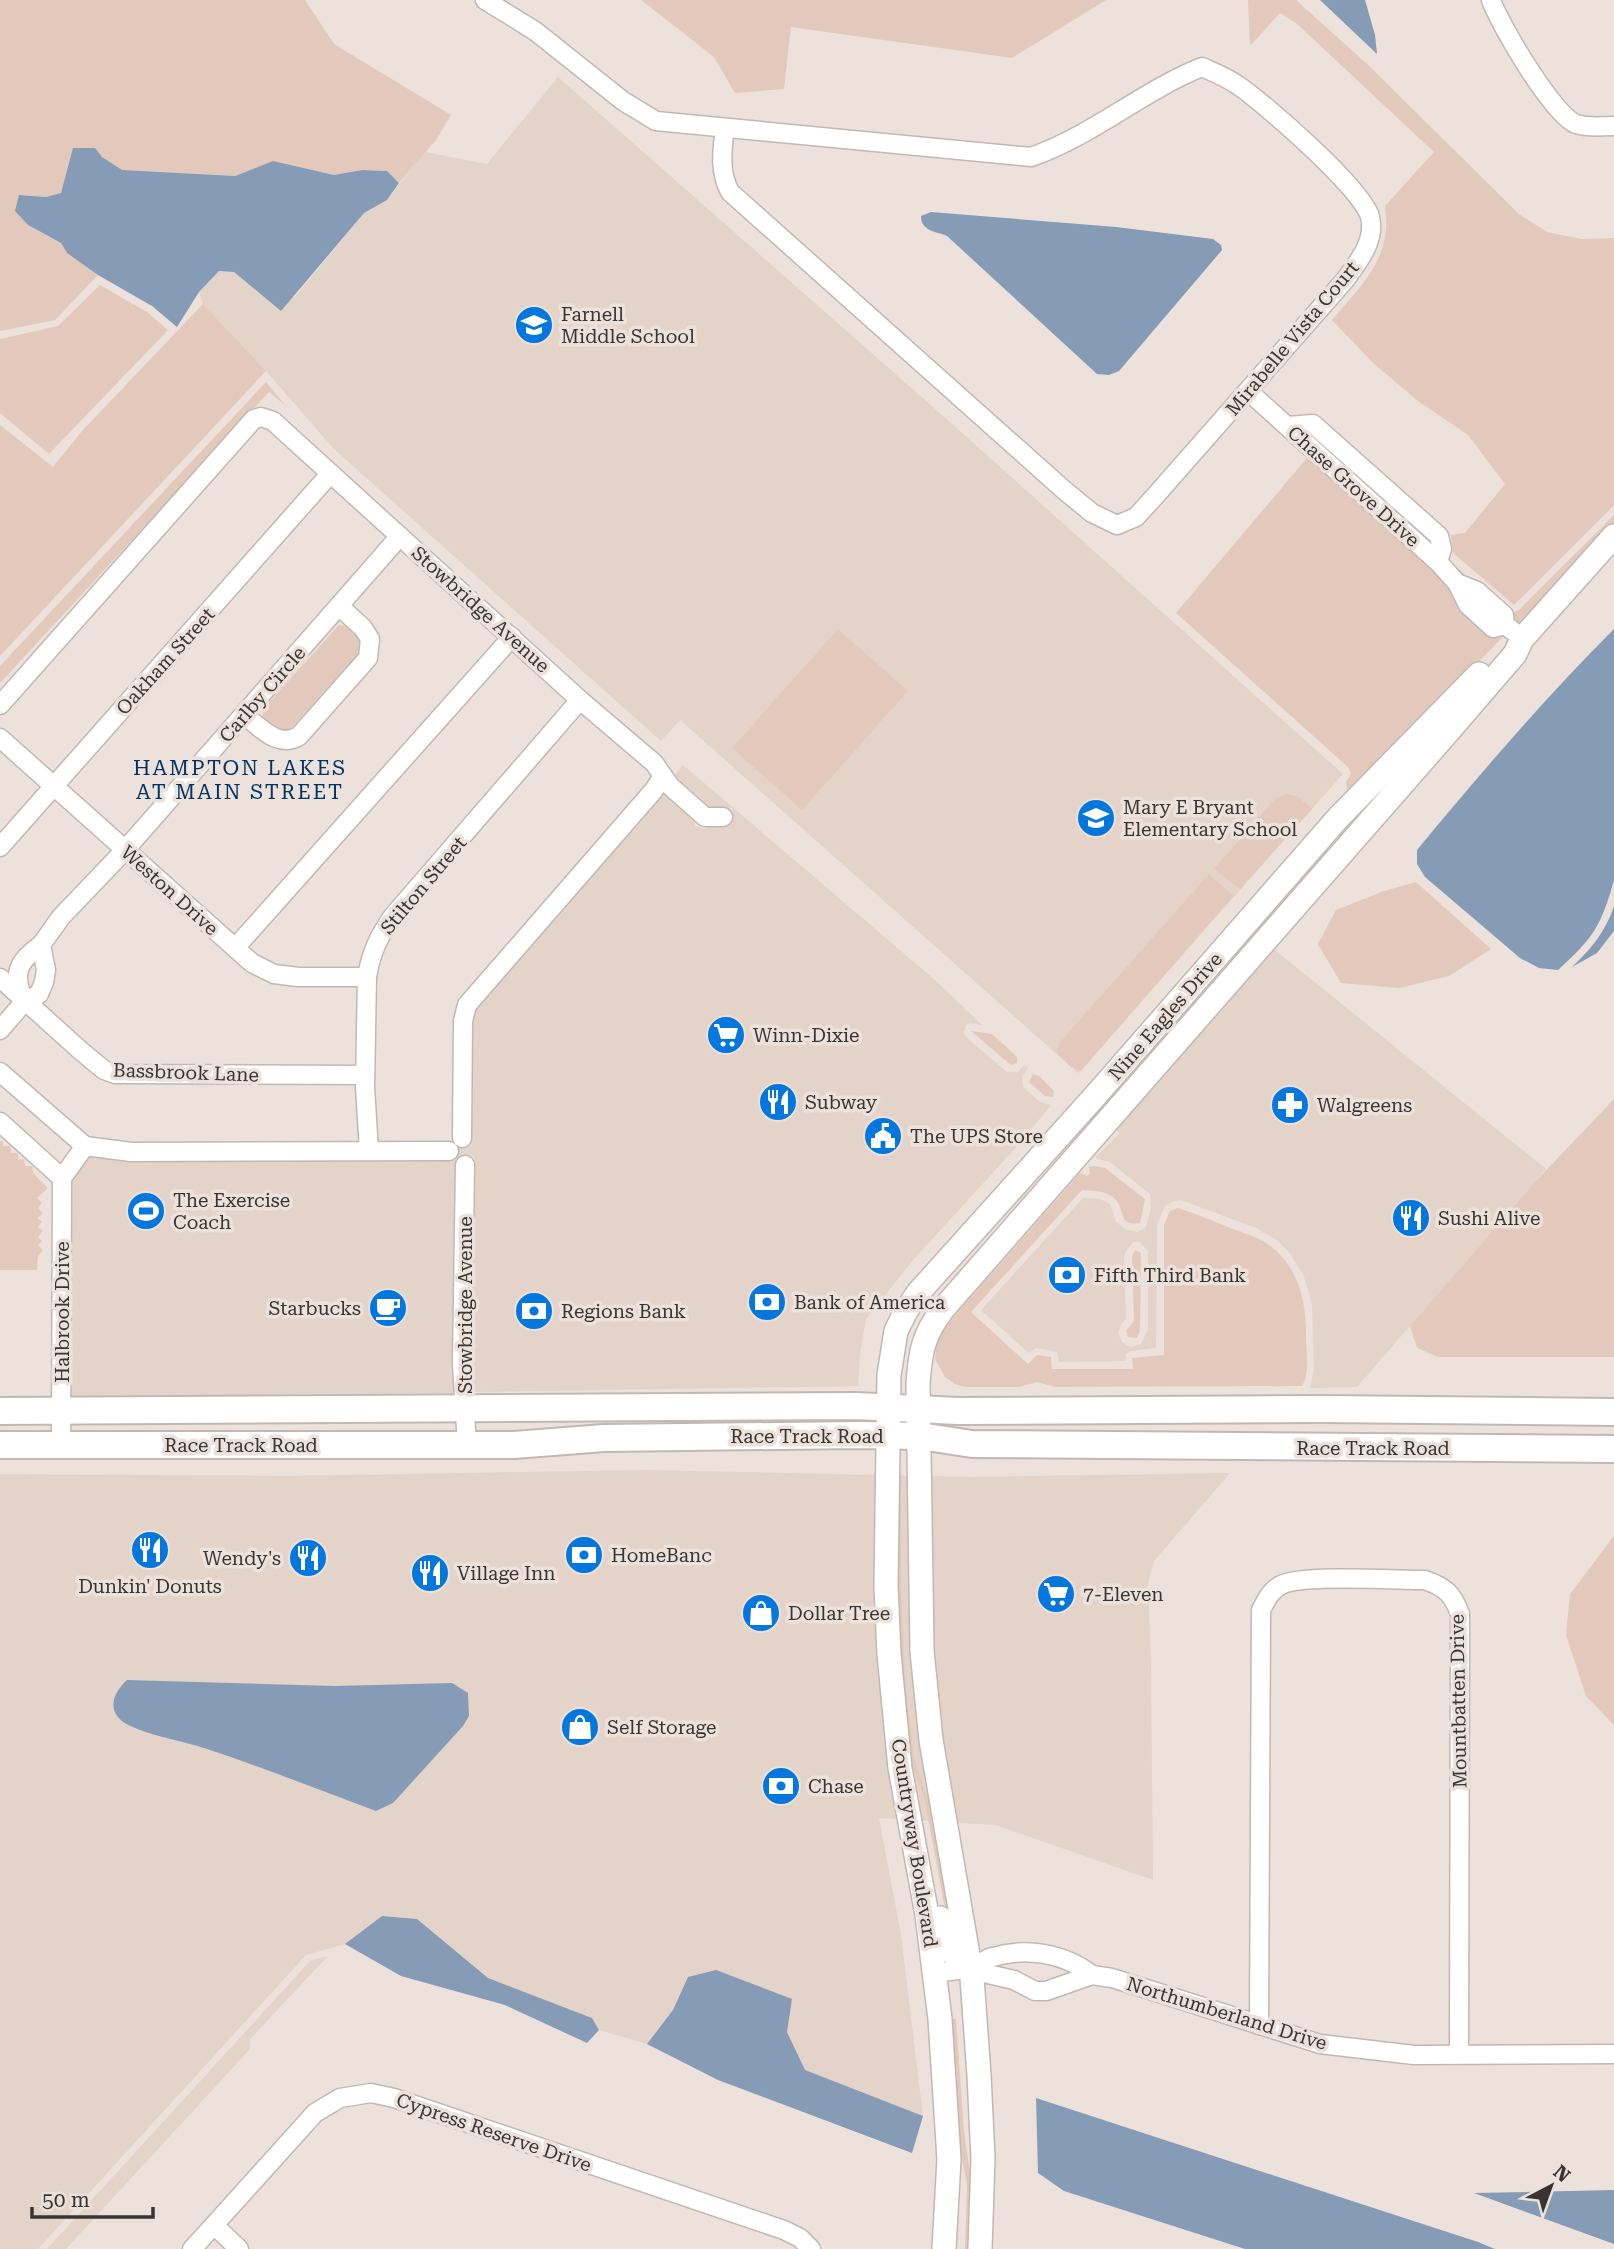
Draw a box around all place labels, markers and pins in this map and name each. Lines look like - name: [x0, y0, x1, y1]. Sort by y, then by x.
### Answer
- place label: Farnell Middle School: [561, 303, 695, 348]
- school or university icon: Farnell Middle School: [513, 304, 555, 346]
- place label: Mary E Bryant Elementary School: [1123, 796, 1297, 841]
- school or university icon: Mary E Bryant Elementary School: [1075, 797, 1117, 839]
- supermarket icon: Winn-Dixie: [705, 1014, 747, 1056]
- place label: Winn-Dixie: [753, 1024, 859, 1047]
- restaurant icon: Subway: [757, 1081, 799, 1123]
- pharmacy icon: Walgreens: [1269, 1084, 1311, 1126]
- place label: Subway: [805, 1091, 878, 1114]
- place label: Walgreens: [1317, 1094, 1412, 1117]
- public building icon: The UPS Store: [862, 1115, 904, 1157]
- place label: The UPS Store: [910, 1125, 1043, 1148]
- place label: The Exercise Coach: [173, 1189, 290, 1234]
- sports icon: The Exercise Coach: [125, 1190, 167, 1232]
- restaurant icon: Sushi Alive: [1390, 1197, 1432, 1239]
- place label: Sushi Alive: [1438, 1207, 1540, 1230]
- bank icon: Fifth Third Bank: [1046, 1254, 1088, 1296]
- place label: Fifth Third Bank: [1094, 1264, 1246, 1287]
- bank icon: Bank of America: [746, 1281, 788, 1323]
- cafe icon: Starbucks: [367, 1287, 409, 1329]
- bank icon: Regions Bank: [513, 1290, 555, 1332]
- place label: Bank of America: [794, 1291, 946, 1314]
- place label: Starbucks: [269, 1297, 361, 1320]
- place label: Regions Bank: [561, 1300, 686, 1323]
- restaurant icon: Dunkin' Donuts: [129, 1529, 171, 1571]
- bank icon: HomeBanc: [563, 1534, 605, 1576]
- restaurant icon: Wendy's: [287, 1537, 329, 1579]
- place label: HomeBanc: [611, 1544, 712, 1567]
- place label: Wendy's: [203, 1547, 281, 1570]
- restaurant icon: Village Inn: [409, 1552, 451, 1594]
- place label: Village Inn: [457, 1562, 556, 1585]
- supermarket icon: 7-Eleven: [1035, 1573, 1077, 1615]
- place label: Dunkin' Donuts: [78, 1575, 222, 1598]
- place label: 7-Eleven: [1083, 1583, 1164, 1606]
- shop icon: Dollar Tree: [740, 1592, 782, 1634]
- place label: Dollar Tree: [788, 1602, 890, 1625]
- shop icon: Self Storage: [559, 1706, 601, 1748]
- place label: Self Storage: [607, 1716, 716, 1739]
- bank icon: Chase: [760, 1765, 802, 1807]
- place label: Chase: [808, 1775, 864, 1798]

